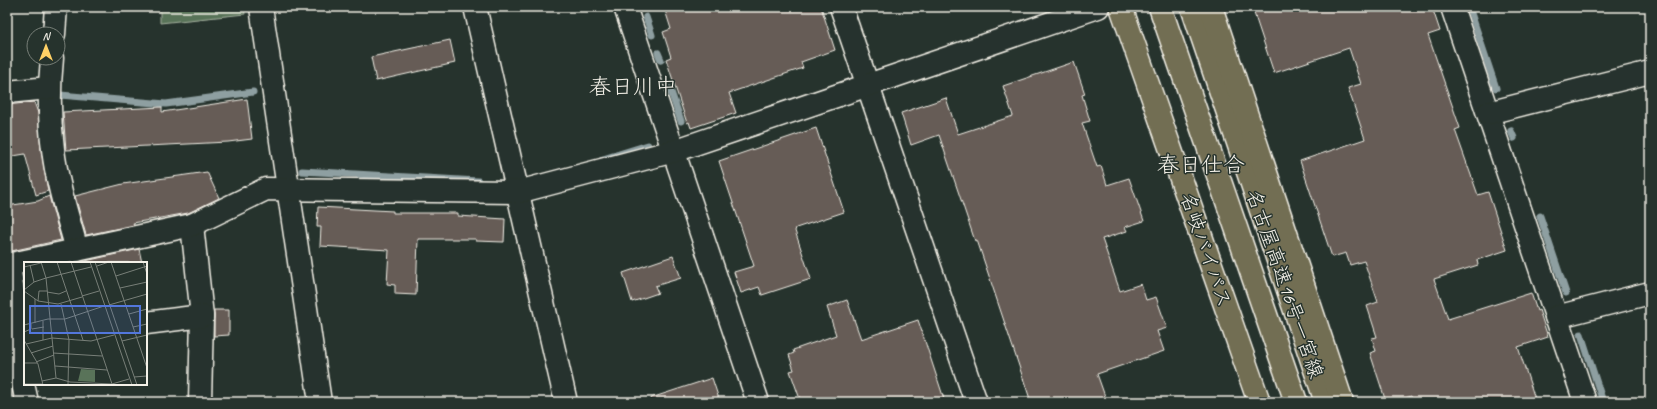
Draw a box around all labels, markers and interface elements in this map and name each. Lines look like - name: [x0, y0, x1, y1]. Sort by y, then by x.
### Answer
- north arrow: [26, 26, 66, 66]
- text: N: [43, 29, 52, 43]
- district label: 春日川中: [589, 73, 677, 101]
- district label: 春日仕合: [1157, 151, 1245, 179]
- street label: 名古屋高速16号一宮線: [1241, 186, 1329, 382]
- street label: 名岐バイパス: [1175, 189, 1237, 311]
- inset map: [24, 262, 147, 385]

